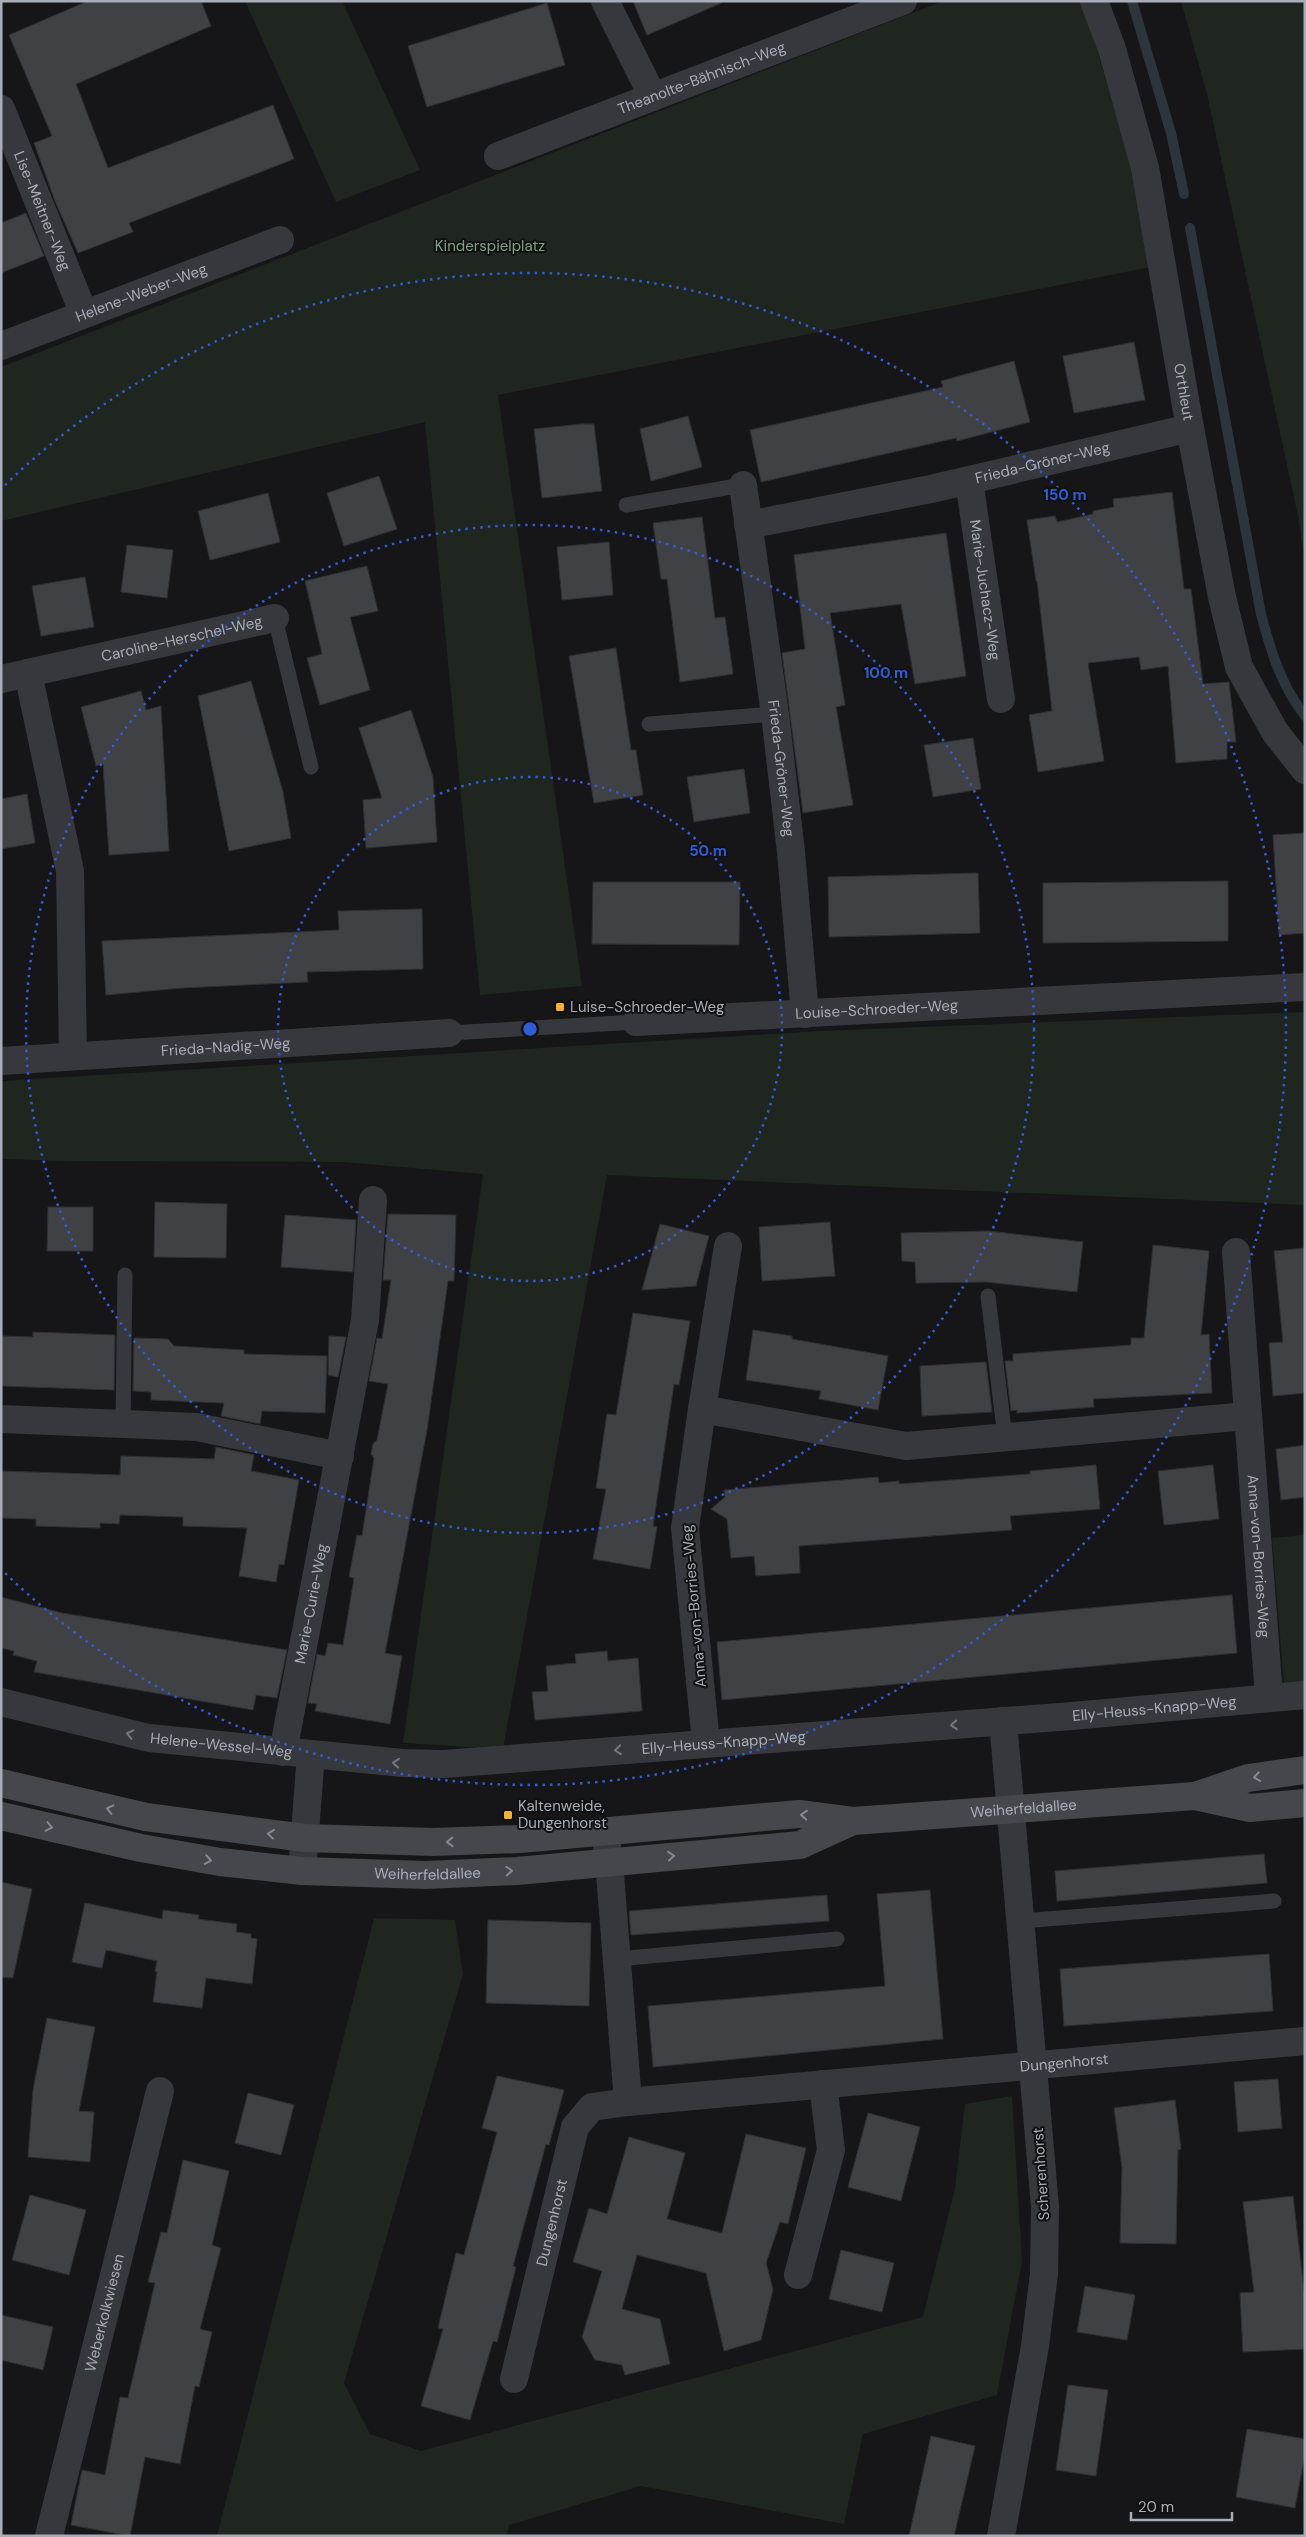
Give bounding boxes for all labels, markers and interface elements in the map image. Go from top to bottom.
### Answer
street label: Theanolte-Bähnisch-Weg [615,37,788,119]
street label: Lise-Meitner-Weg [9,148,75,274]
park label: Kinderspielplatz [435,236,545,256]
street label: Helene-Weber-Weg [73,259,210,327]
street label: Orthleut [1169,362,1199,422]
street label: Frieda-Gröner-Weg [973,437,1112,488]
text: 150 m [1044,485,1087,505]
street label: Marie-Juchacz-Weg [965,518,1005,661]
street label: Caroline-Herschel-Weg [99,611,264,666]
text: 100 m [864,663,908,683]
street label: Frieda-Gröner-Weg [763,699,799,838]
text: 50 m [689,841,727,861]
street label: Louise-Schroeder-Weg [795,995,959,1024]
place label: Luise-Schroeder-Weg [570,997,724,1017]
marker: Luise-Schroeder-Weg [554,1001,566,1013]
centre of rings [521,1020,539,1038]
street label: Frieda-Nadig-Weg [160,1033,291,1061]
street label: Anna-von-Borries-Weg [1243,1474,1275,1638]
street label: Anna-von-Borries-Weg [677,1524,711,1688]
street label: Marie-Curie-Weg [290,1542,332,1665]
street label: Elly-Heuss-Knapp-Weg [1071,1691,1237,1726]
one-way arrow [950,1719,958,1730]
street label: Elly-Heuss-Knapp-Weg [641,1726,807,1759]
street label: Helene-Wessel-Weg [149,1728,293,1762]
one-way arrow [126,1729,134,1739]
one-way arrow [614,1744,622,1755]
one-way arrow [391,1757,399,1768]
one-way arrow [1252,1771,1261,1781]
street label: Weiherfeldallee [970,1795,1077,1822]
place label: Kaltenweide, Dungenhorst [518,1796,607,1833]
one-way arrow [106,1804,115,1814]
marker: Kaltenweide, Dungenhorst [502,1809,514,1821]
one-way arrow [800,1810,808,1821]
one-way arrow [44,1821,53,1832]
one-way arrow [266,1829,274,1840]
one-way arrow [446,1836,454,1847]
one-way arrow [667,1851,675,1862]
one-way arrow [203,1854,212,1864]
street label: Weiherfeldallee [374,1863,481,1885]
one-way arrow [506,1866,514,1876]
street label: Dungenhorst [1019,2049,1110,2077]
street label: Scherenhorst [1028,2127,1054,2221]
street label: Dungenhorst [532,2177,572,2268]
street label: Weberkolkwiesen [80,2252,129,2374]
scale bar [1131,2490,1232,2522]
text: 20 m [1138,2497,1174,2517]

